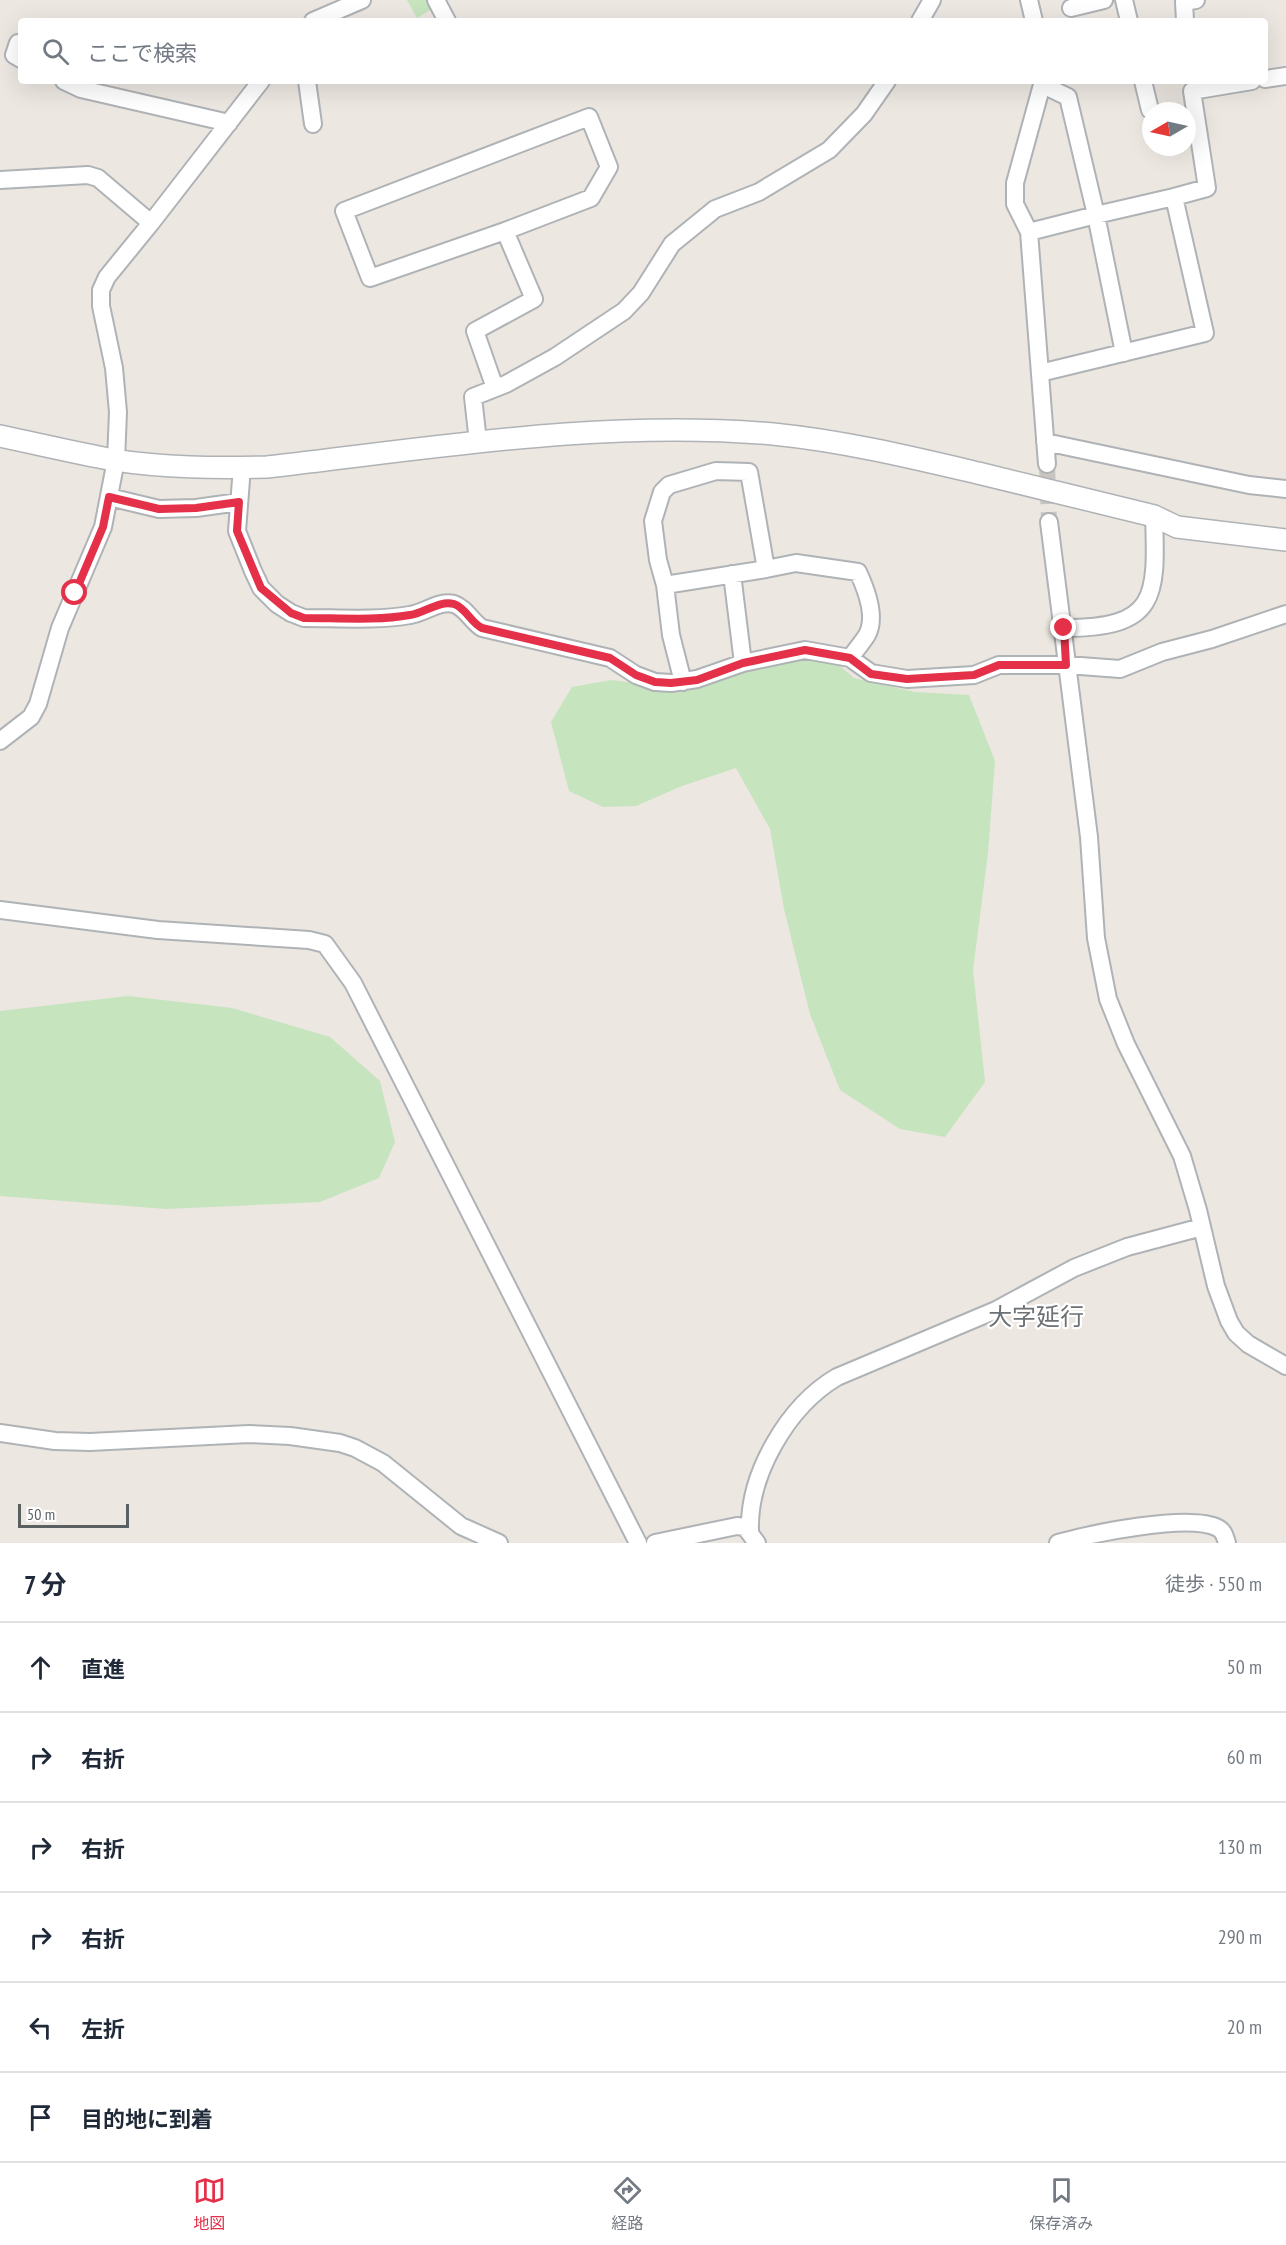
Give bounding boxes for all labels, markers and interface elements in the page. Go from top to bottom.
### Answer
search box [18,18,1268,84]
icon: search [39,35,72,68]
text: ここで検索 [87,39,197,67]
north arrow [1142,102,1196,156]
route start [61,579,87,605]
route end [1050,614,1076,640]
district label: 大字延行 [988,1301,1084,1332]
scale bar [18,1501,129,1528]
text: 50 m [27,1504,55,1524]
text: 7 分 [24,1568,67,1601]
text: 徒歩 · 550 m [1165,1571,1262,1597]
icon: ahead [24,1651,57,1684]
text: 50 m [1227,1654,1262,1680]
text: 直進 [81,1655,125,1683]
icon: right [24,1741,57,1774]
text: 60 m [1227,1744,1262,1770]
text: 右折 [81,1745,125,1773]
icon: right [24,1831,57,1864]
text: 130 m [1218,1834,1262,1860]
text: 右折 [81,1835,125,1863]
icon: right [24,1921,57,1954]
text: 290 m [1218,1924,1262,1950]
text: 右折 [81,1925,125,1953]
icon: left [24,2011,57,2044]
text: 20 m [1227,2014,1262,2040]
text: 左折 [81,2015,125,2043]
icon: arrive [24,2101,57,2134]
text: 目的地に到着 [81,2105,213,2133]
tab: 地図 [193,2174,226,2234]
tab: 経路 [611,2174,644,2234]
tab: 保存済み [1029,2174,1093,2234]

